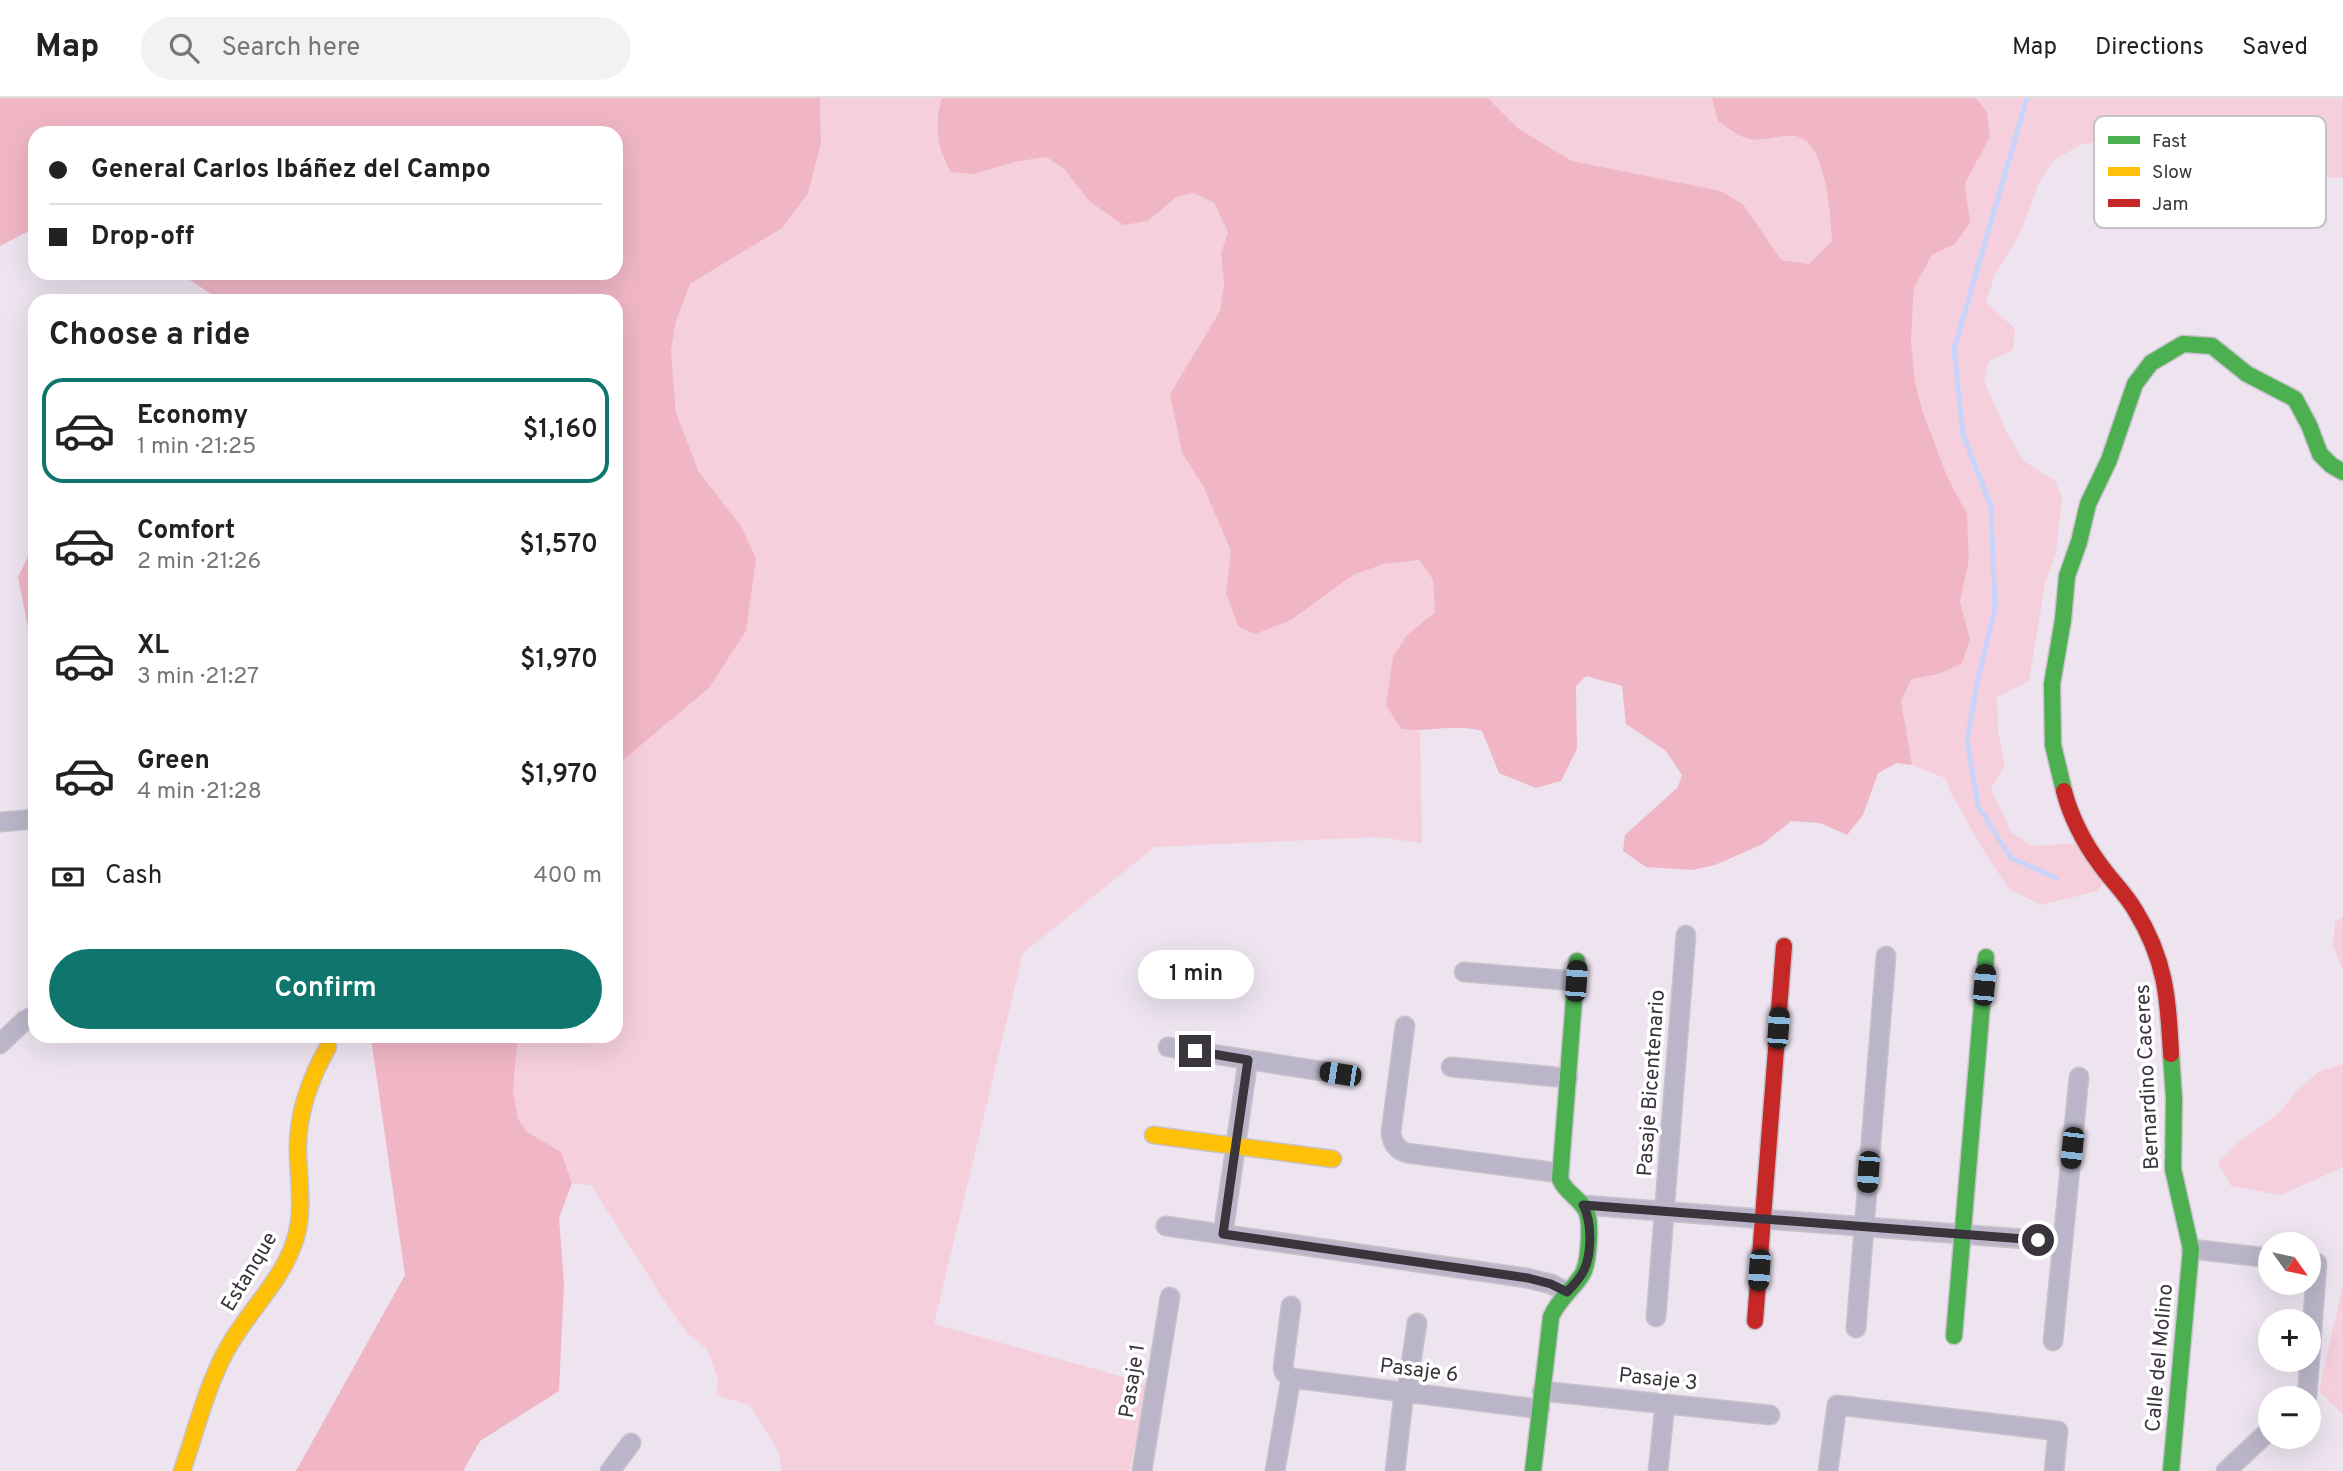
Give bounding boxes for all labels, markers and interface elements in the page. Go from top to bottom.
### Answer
search box [141,17,631,80]
text: Map [35,27,99,69]
icon: search [165,29,203,67]
text: Search here [221,32,360,65]
text: Map [2012,33,2057,63]
text: Directions [2095,33,2204,63]
text: Saved [2242,33,2308,63]
legend [2094,116,2326,228]
text: Fast [2152,130,2187,154]
text: General Carlos Ibáñez del Campo [91,154,491,187]
text: Slow [2152,161,2192,185]
text: Jam [2152,193,2189,217]
text: Drop-off [91,221,194,254]
text: Choose a ride [49,316,250,356]
icon: car [53,399,116,462]
text: Economy [137,400,248,433]
text: $1,160 [523,414,598,447]
text: 1 min · 21:25 [137,433,256,462]
icon: car [53,514,116,577]
text: Comfort [137,515,235,548]
text: $1,570 [519,529,598,562]
text: 2 min · 21:26 [137,548,261,577]
icon: car [53,629,116,692]
text: XL [137,630,169,663]
text: $1,970 [520,644,598,677]
text: 3 min · 21:27 [137,663,259,692]
icon: car [53,744,116,807]
text: Green [137,745,210,778]
text: $1,970 [520,759,598,792]
text: 4 min · 21:28 [137,778,262,807]
icon: cash [49,858,87,896]
text: Cash [105,860,162,893]
text: 400 m [533,862,602,891]
button: Confirm [49,949,602,1029]
callout: 1 min [1137,950,1253,998]
car [1565,959,1588,1003]
text: 1 min [1169,960,1223,989]
car [1972,963,1997,1007]
street label: Bernardino Caceres [2130,983,2166,1171]
street label: Pasaje Bicentenario [1632,989,1672,1177]
car [1767,1006,1790,1050]
route end [1179,1035,1211,1067]
car [1318,1060,1363,1088]
car [2060,1126,2085,1170]
car [1857,1150,1880,1194]
route start [2022,1224,2054,1256]
street label: Estanque [216,1227,284,1317]
north arrow [2258,1232,2320,1295]
map controls [2258,1232,2321,1449]
car [1748,1248,1771,1292]
street label: Calle del Molino [2140,1283,2180,1433]
button: + [2258,1309,2321,1372]
street label: Pasaje 1 [1114,1342,1152,1420]
street label: Pasaje 6 [1378,1353,1460,1389]
street label: Pasaje 3 [1617,1362,1699,1398]
button: − [2258,1386,2321,1449]

